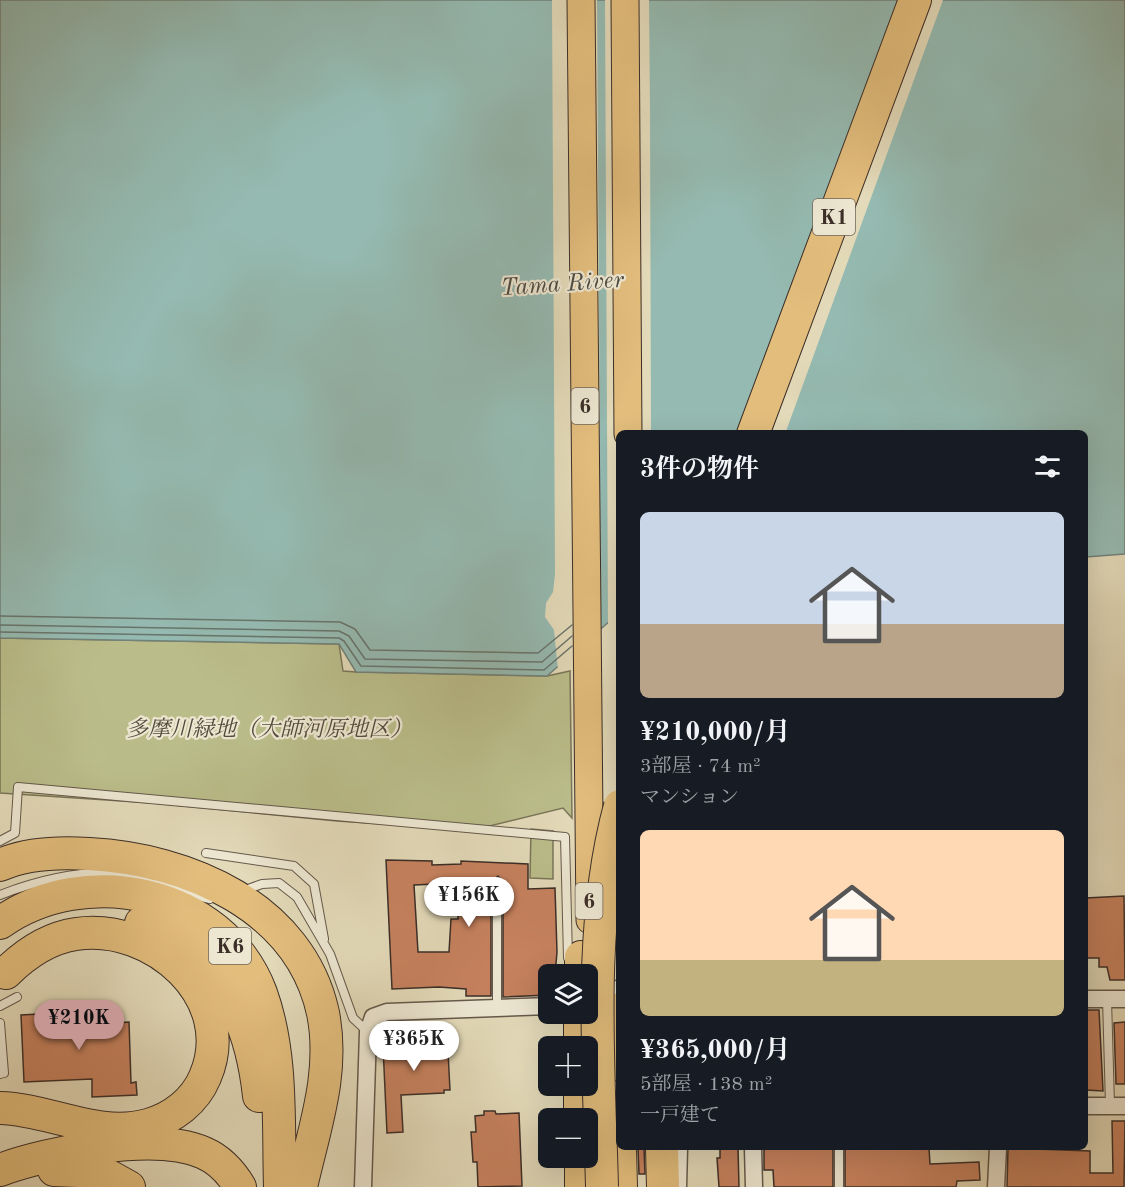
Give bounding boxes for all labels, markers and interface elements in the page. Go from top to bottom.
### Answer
road number: K1 [813,199,855,235]
water label: Tama River [500,269,625,301]
road number: 6 [572,388,598,424]
icon: filters [1031,450,1064,483]
text: 3件の物件 [640,457,759,483]
icon: home [798,551,906,659]
park label: 多摩川緑地（大師河原地区） [126,717,412,741]
text: ¥210,000/月 [640,720,791,746]
text: 3部屋 · 74 m² [640,757,761,777]
text: マンション [640,788,739,808]
icon: home [798,869,906,977]
pin: ¥156K [427,877,511,928]
road number: 6 [576,883,602,919]
text: ¥156K [438,886,500,906]
road number: K6 [209,928,251,964]
map controls [538,964,598,1168]
button: layers [538,964,598,1024]
pin: ¥210K [37,1000,121,1051]
text: ¥210K [48,1009,110,1029]
pin: ¥365K [372,1021,456,1072]
text: ¥365K [383,1030,445,1050]
button: + [538,1036,598,1096]
text: ¥365,000/月 [640,1038,791,1064]
text: 5部屋 · 138 m² [640,1075,772,1095]
text: 一戸建て [640,1106,720,1126]
button: − [538,1108,598,1168]

